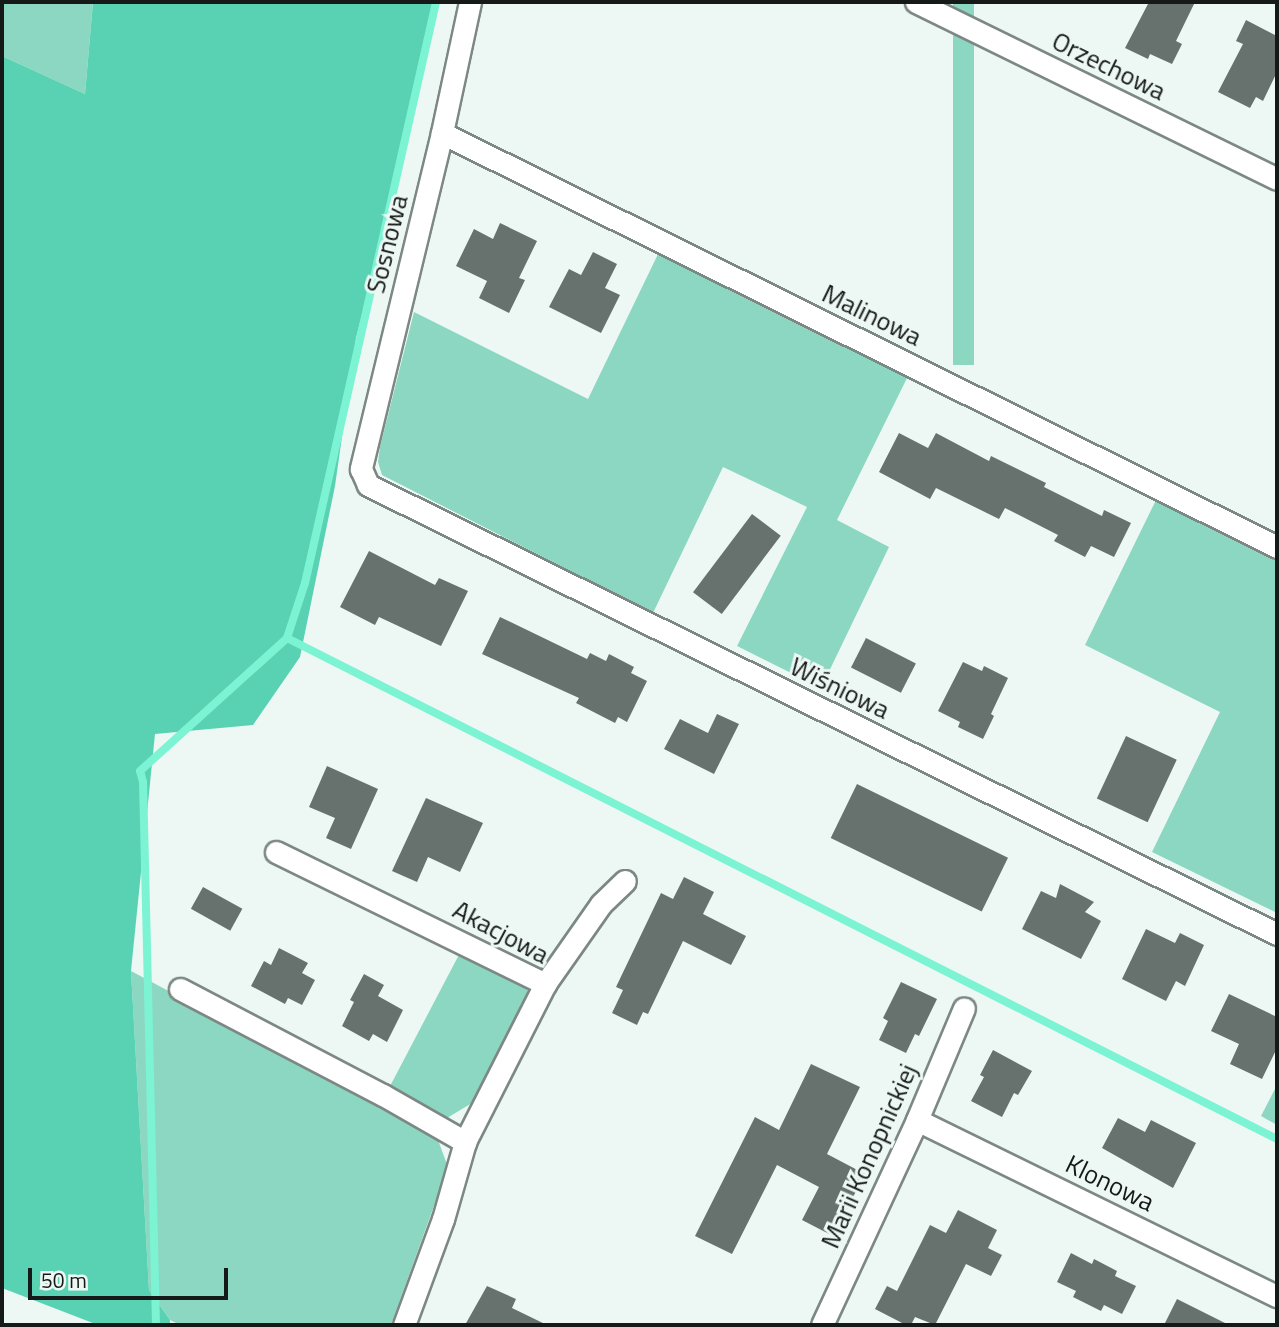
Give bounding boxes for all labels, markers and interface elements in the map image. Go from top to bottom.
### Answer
street label: Orzechowa [1047,25,1171,107]
street label: Sosnowa [360,192,414,296]
street label: Malinowa [817,278,927,352]
street label: Wiśniowa [785,651,895,725]
street label: Akacjowa [448,894,554,970]
street label: Marii Konopnickiej [814,1059,924,1253]
street label: Klonowa [1061,1148,1159,1218]
scale bar [32,1254,231,1298]
text: 50 m [41,1264,87,1296]

